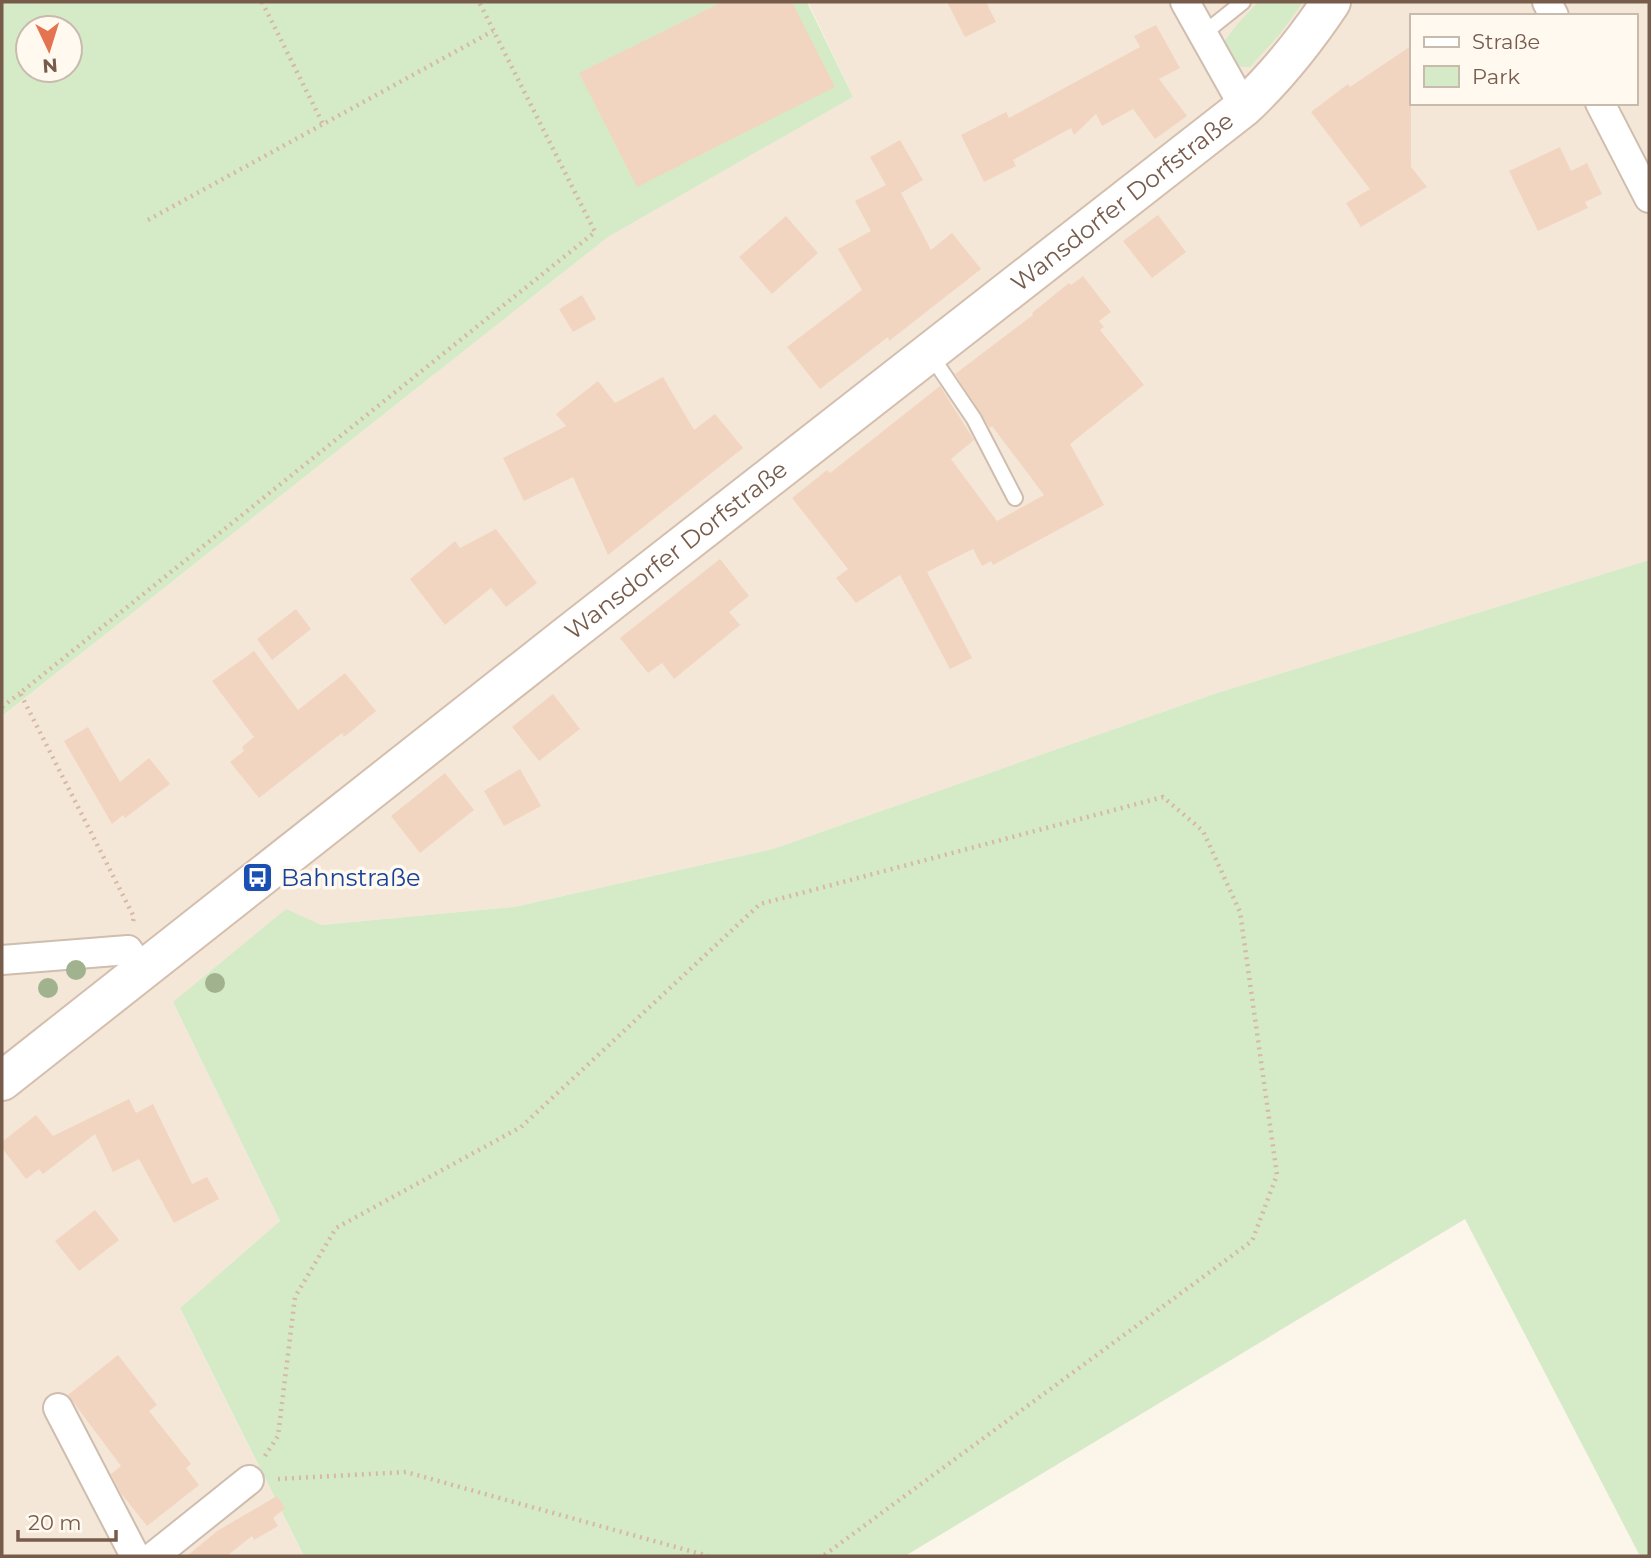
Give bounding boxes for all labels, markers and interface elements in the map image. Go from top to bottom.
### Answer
north arrow [14,14,84,84]
legend [1410,14,1637,105]
text: Straße [1472,29,1540,54]
text: N [42,53,59,77]
text: Park [1472,64,1520,89]
street label: Wansdorfer Dorfstraße [1005,106,1239,297]
street label: Wansdorfer Dorfstraße [559,454,793,646]
bus stop icon: Bahnstraße [241,861,275,895]
place label: Bahnstraße [281,863,421,892]
scale bar [18,1498,116,1542]
text: 20 m [28,1510,82,1535]

